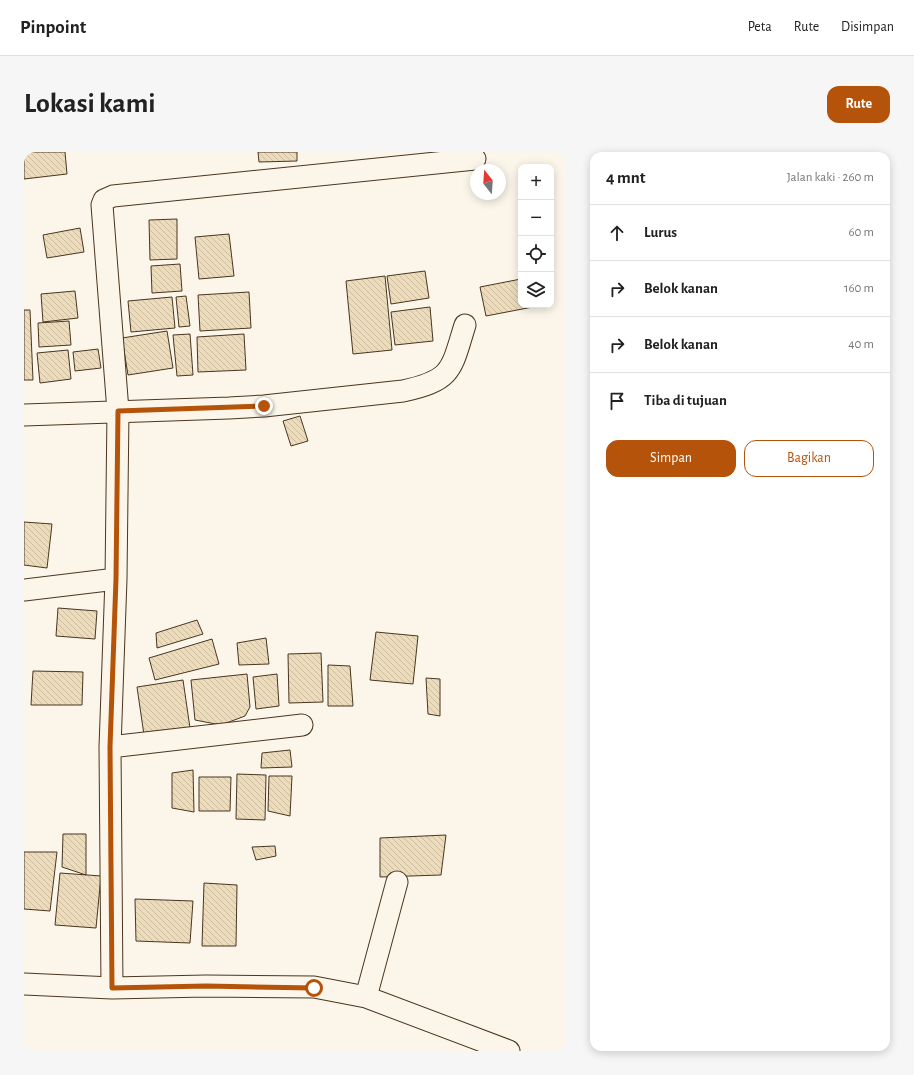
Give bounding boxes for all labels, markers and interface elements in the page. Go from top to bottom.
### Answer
text: Pinpoint [20,18,86,37]
text: Peta [748,20,772,34]
text: Rute [794,20,819,34]
text: Disimpan [841,20,894,34]
button: Rute [827,86,890,123]
text: Lokasi kami [24,90,156,118]
north arrow [470,164,506,200]
map controls [518,164,554,308]
button: + [518,164,554,200]
text: 4 mnt [606,169,645,186]
text: Jalan kaki · 260 m [787,171,874,184]
button: − [518,200,554,236]
icon: ahead [606,222,628,244]
text: Lurus [644,225,677,240]
text: 60 m [848,226,874,239]
button: locate [518,236,554,272]
button: layers [518,272,554,308]
icon: right [606,278,628,300]
text: Belok kanan [644,281,718,296]
text: 160 m [844,282,874,295]
icon: right [606,334,628,356]
text: Belok kanan [644,337,718,352]
text: 40 m [848,338,874,351]
icon: arrive [606,390,628,412]
text: Tiba di tujuan [644,393,727,408]
route end [255,397,273,415]
button: Simpan [606,440,736,477]
button: Bagikan [744,440,874,477]
route start [305,979,323,997]

